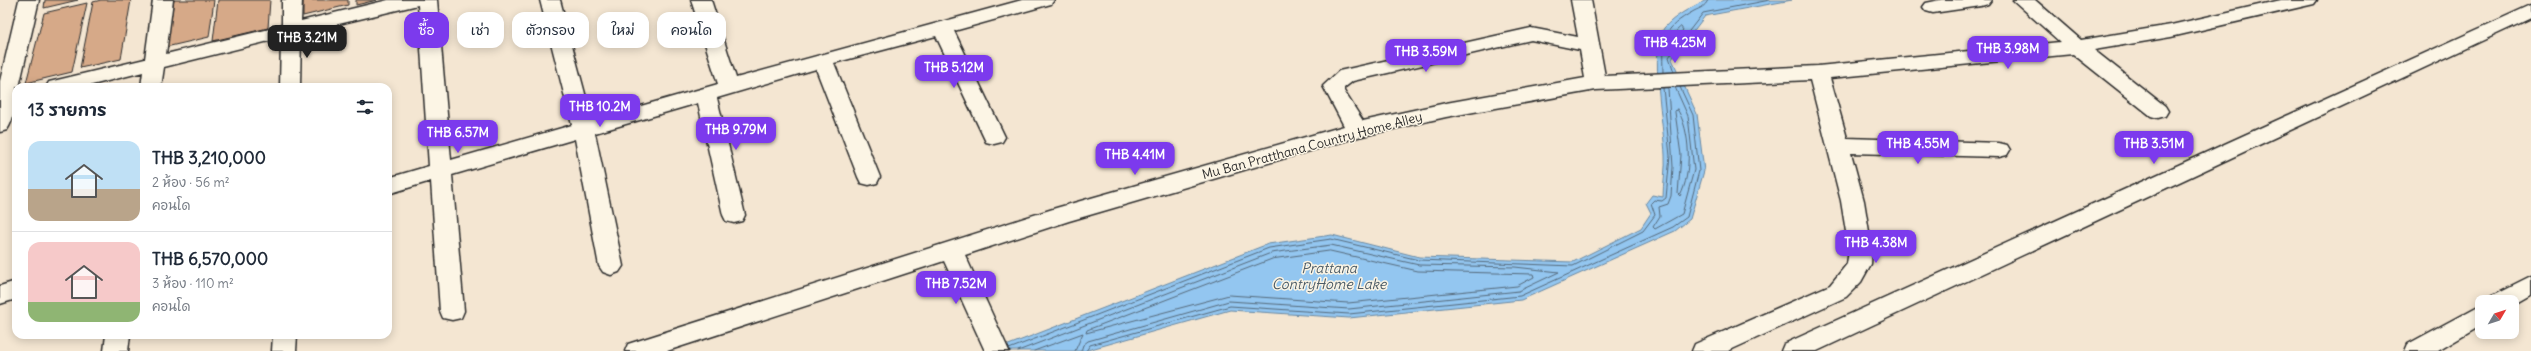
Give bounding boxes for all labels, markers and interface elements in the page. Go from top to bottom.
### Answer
chip: ซื้อ [404,12,449,48]
chip: เช่า [457,12,504,48]
chip: ตัวกรอง [512,12,589,48]
chip: ใหม่ [597,12,649,48]
chip: คอนโด [657,12,726,48]
pin: THB 3.21M [261,25,353,59]
text: THB 3.21M [277,29,337,46]
pin: THB 4.25M [1629,30,1721,64]
text: THB 4.25M [1643,34,1707,51]
pin: THB 3.98M [1962,36,2054,70]
pin: THB 3.59M [1380,39,1472,73]
text: THB 3.98M [1976,40,2040,57]
text: THB 3.59M [1394,43,1458,60]
pin: THB 5.12M [908,55,1000,89]
text: THB 5.12M [924,59,984,76]
pin: THB 10.2M [554,94,646,128]
icon: filters [354,96,376,118]
text: THB 10.2M [569,98,631,115]
text: 13 รายการ [28,99,107,121]
street label: Mu Ban Pratthana Country Home Alley [1200,108,1424,183]
pin: THB 9.79M [690,117,782,151]
pin: THB 6.57M [412,120,504,154]
text: THB 9.79M [705,121,767,138]
text: THB 6.57M [427,124,489,141]
pin: THB 4.55M [1872,131,1964,165]
pin: THB 3.51M [2108,131,2200,165]
text: THB 4.55M [1886,135,1950,152]
text: THB 3.51M [2123,135,2185,152]
pin: THB 4.41M [1089,142,1181,176]
text: THB 4.41M [1105,146,1165,163]
text: THB 3,210,000 [152,147,266,169]
icon: home [60,157,108,205]
text: 2 ห้อง · 56 m² [152,174,230,191]
text: คอนโด [152,197,190,214]
pin: THB 4.38M [1830,230,1922,264]
text: THB 4.38M [1844,234,1908,251]
text: THB 6,570,000 [152,248,268,270]
icon: home [60,258,108,306]
water label: Prattana ContryHome Lake [1272,259,1388,293]
pin: THB 7.52M [910,271,1002,305]
text: 3 ห้อง · 110 m² [152,275,234,292]
text: THB 7.52M [925,275,987,292]
north arrow [2475,295,2519,339]
map controls [2475,295,2519,339]
text: คอนโด [152,298,190,315]

